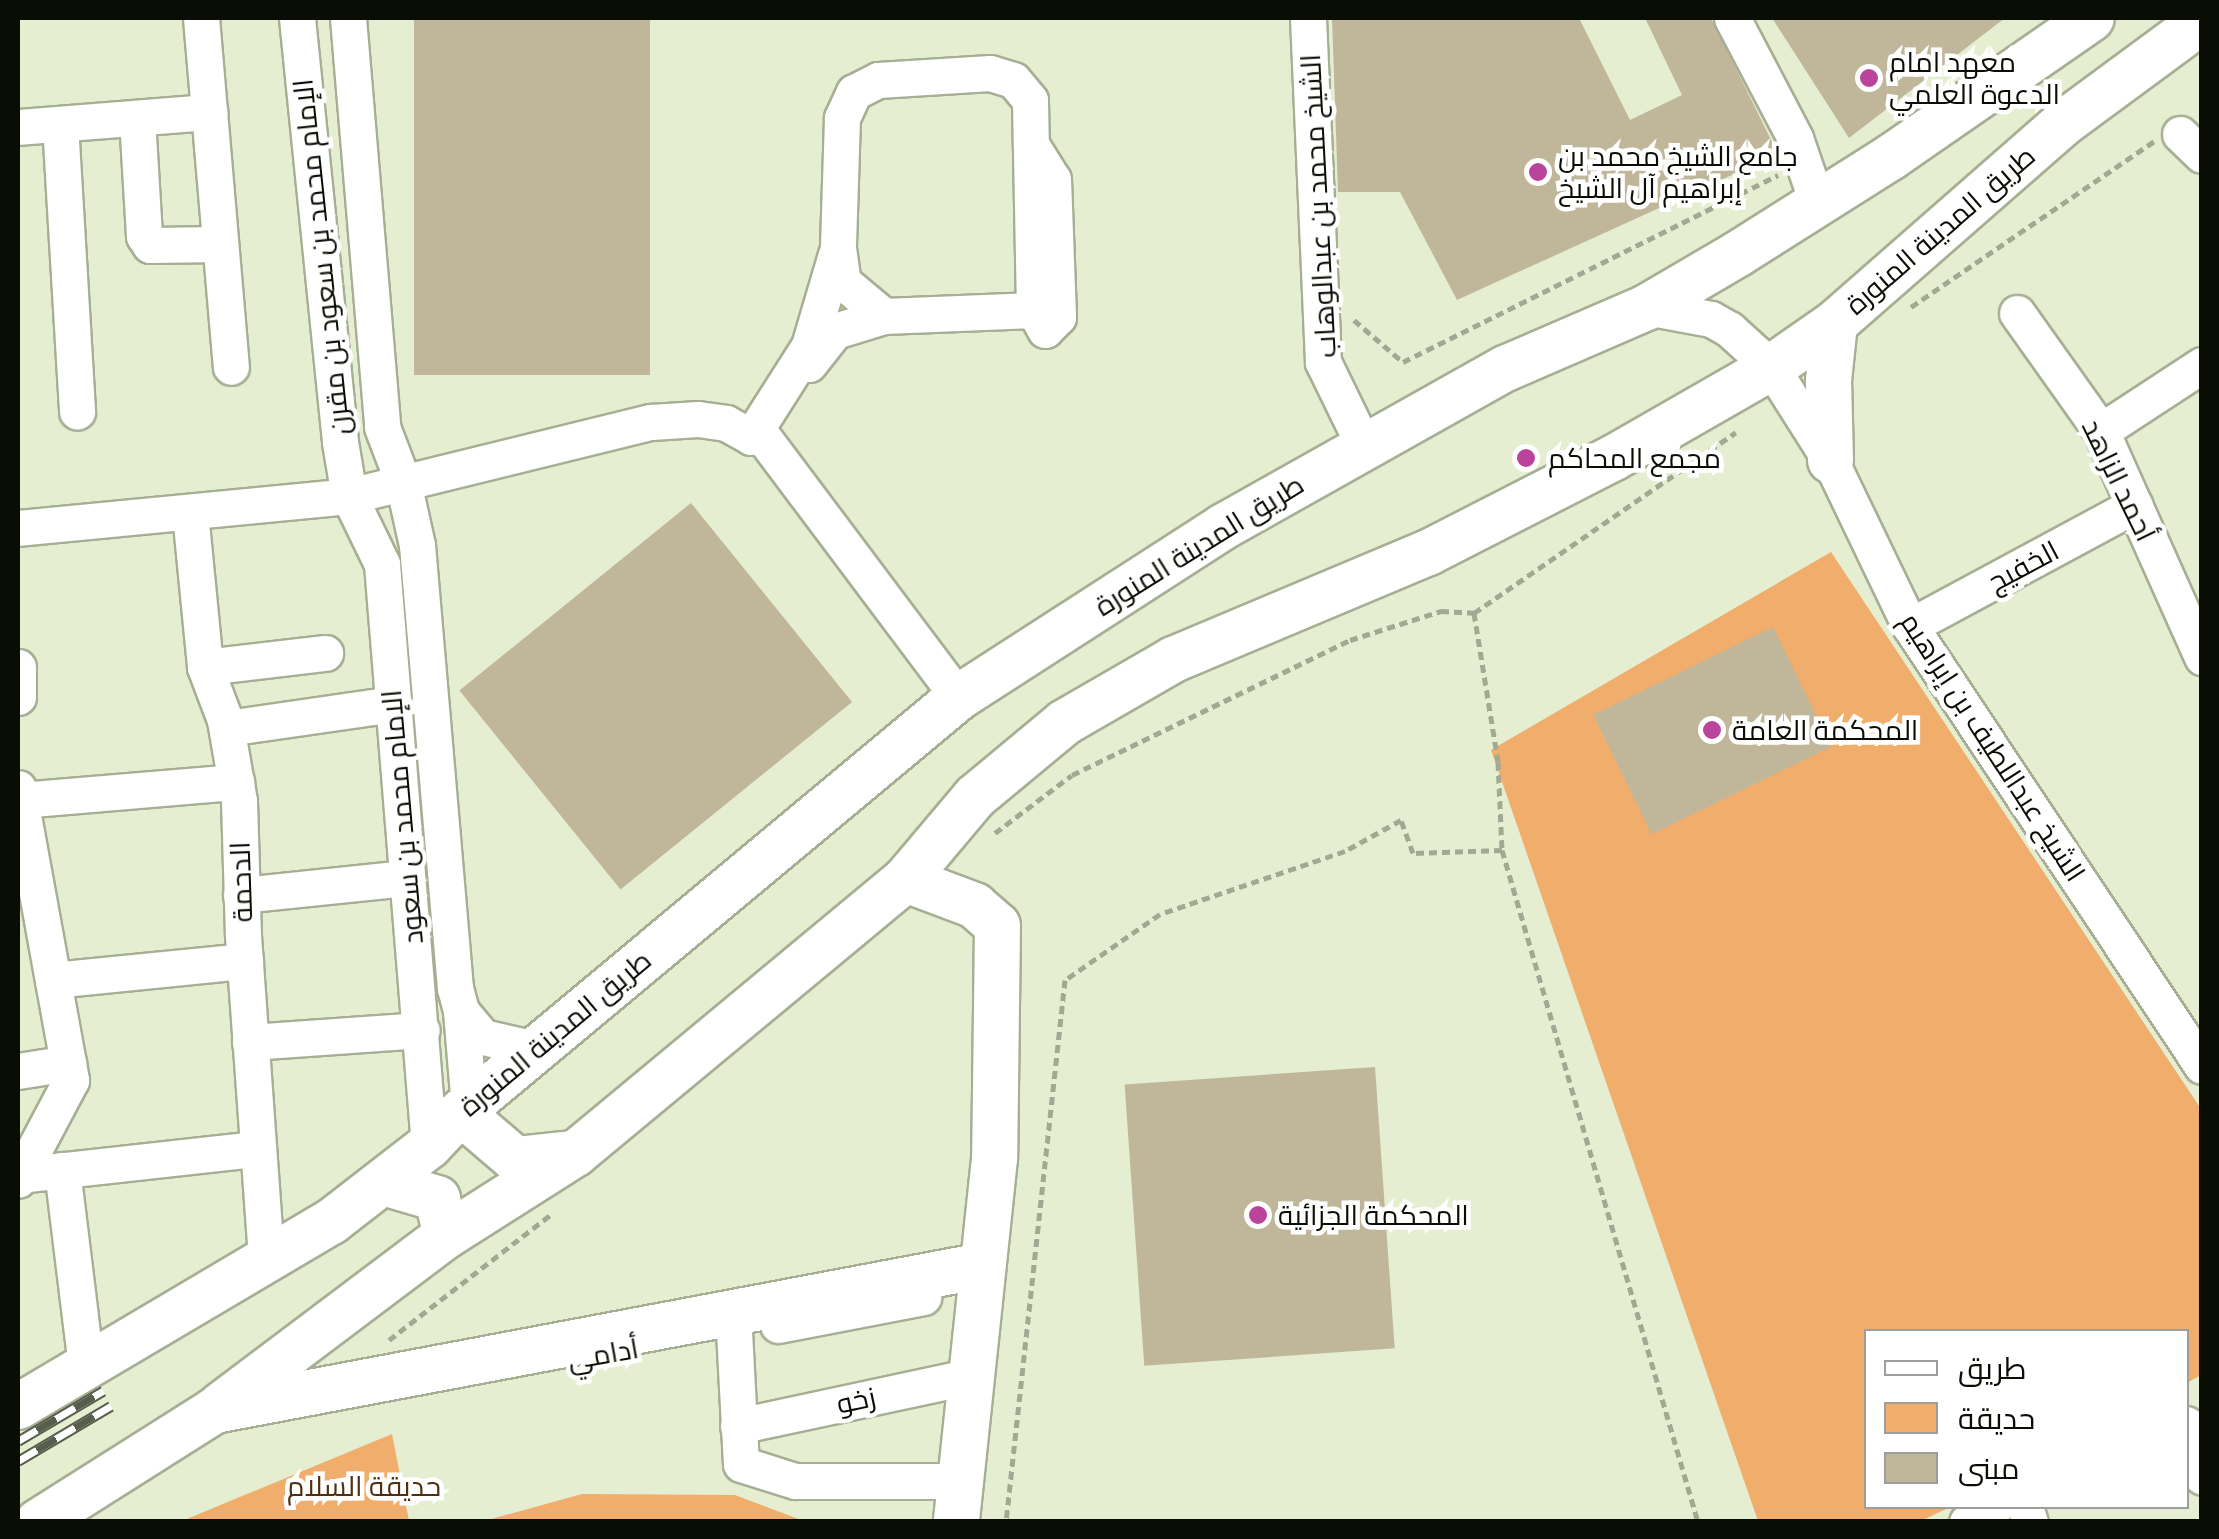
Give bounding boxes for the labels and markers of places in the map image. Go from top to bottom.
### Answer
place label: معهد امام الدعوة العلمي [1889,45,2060,111]
marker: معهد امام الدعوة العلمي [1858,67,1880,89]
place label: جامع الشيخ محمد بن إبراهيم آل الشيخ [1558,139,1798,205]
marker: جامع الشيخ محمد بن إبراهيم آل الشيخ [1527,161,1549,183]
place label: مجمع المحاكم [1548,441,1721,475]
marker: مجمع المحاكم [1513,445,1539,471]
place label: المحكمة العامة [1732,713,1918,747]
marker: المحكمة العامة [1701,719,1723,741]
place label: المحكمة الجزائية [1278,1198,1469,1232]
marker: المحكمة الجزائية [1247,1204,1269,1226]

